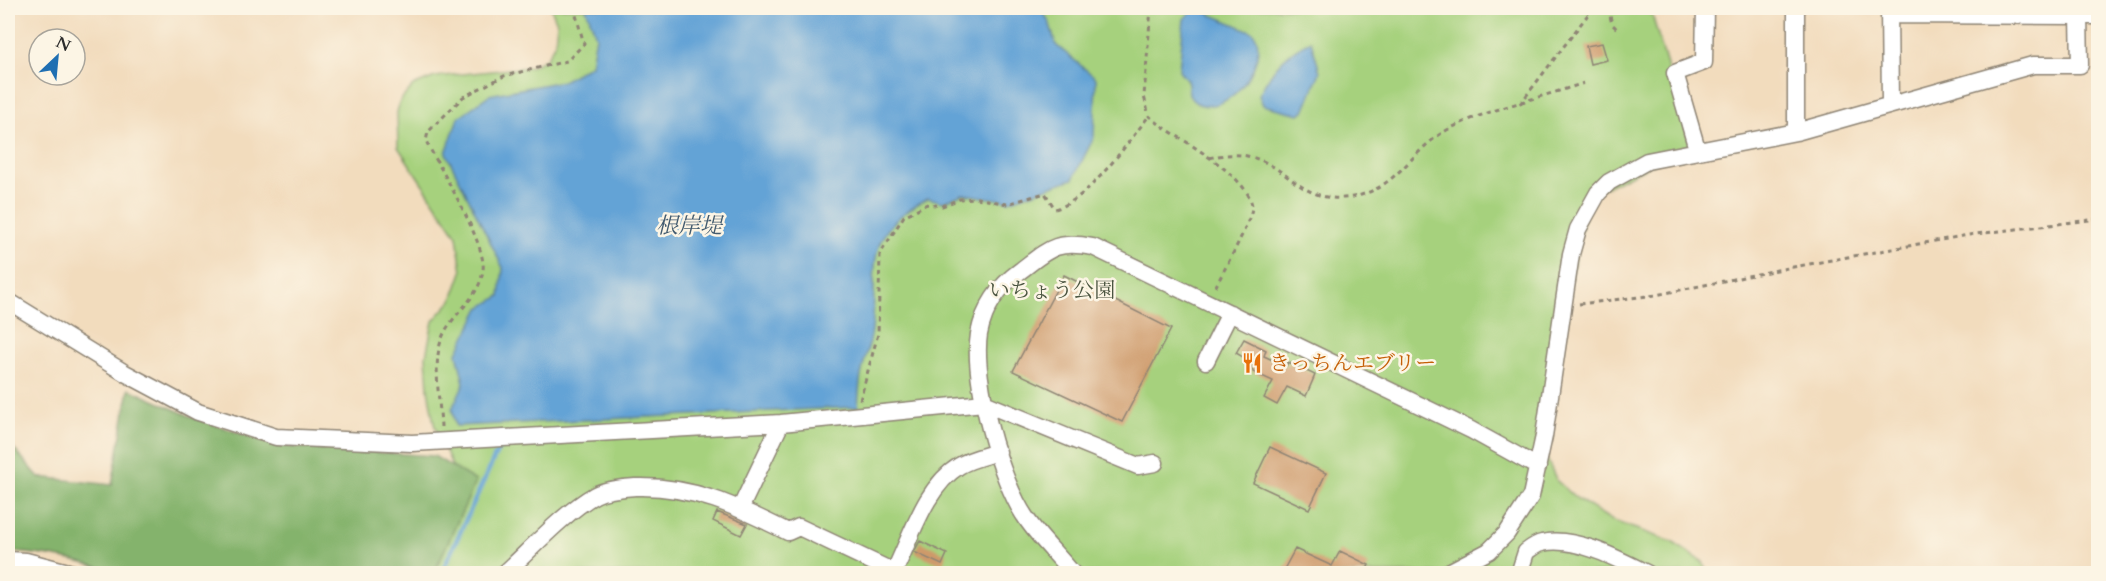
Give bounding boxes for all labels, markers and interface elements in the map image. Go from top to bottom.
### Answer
north arrow [27,27,87,87]
text: N [52,31,74,57]
water label: 根岸堤 [656,211,725,241]
park label: いちょう公園 [989,276,1115,305]
place label: きっちんエブリー [1269,349,1436,378]
restaurant icon: きっちんエブリー [1240,351,1264,375]

